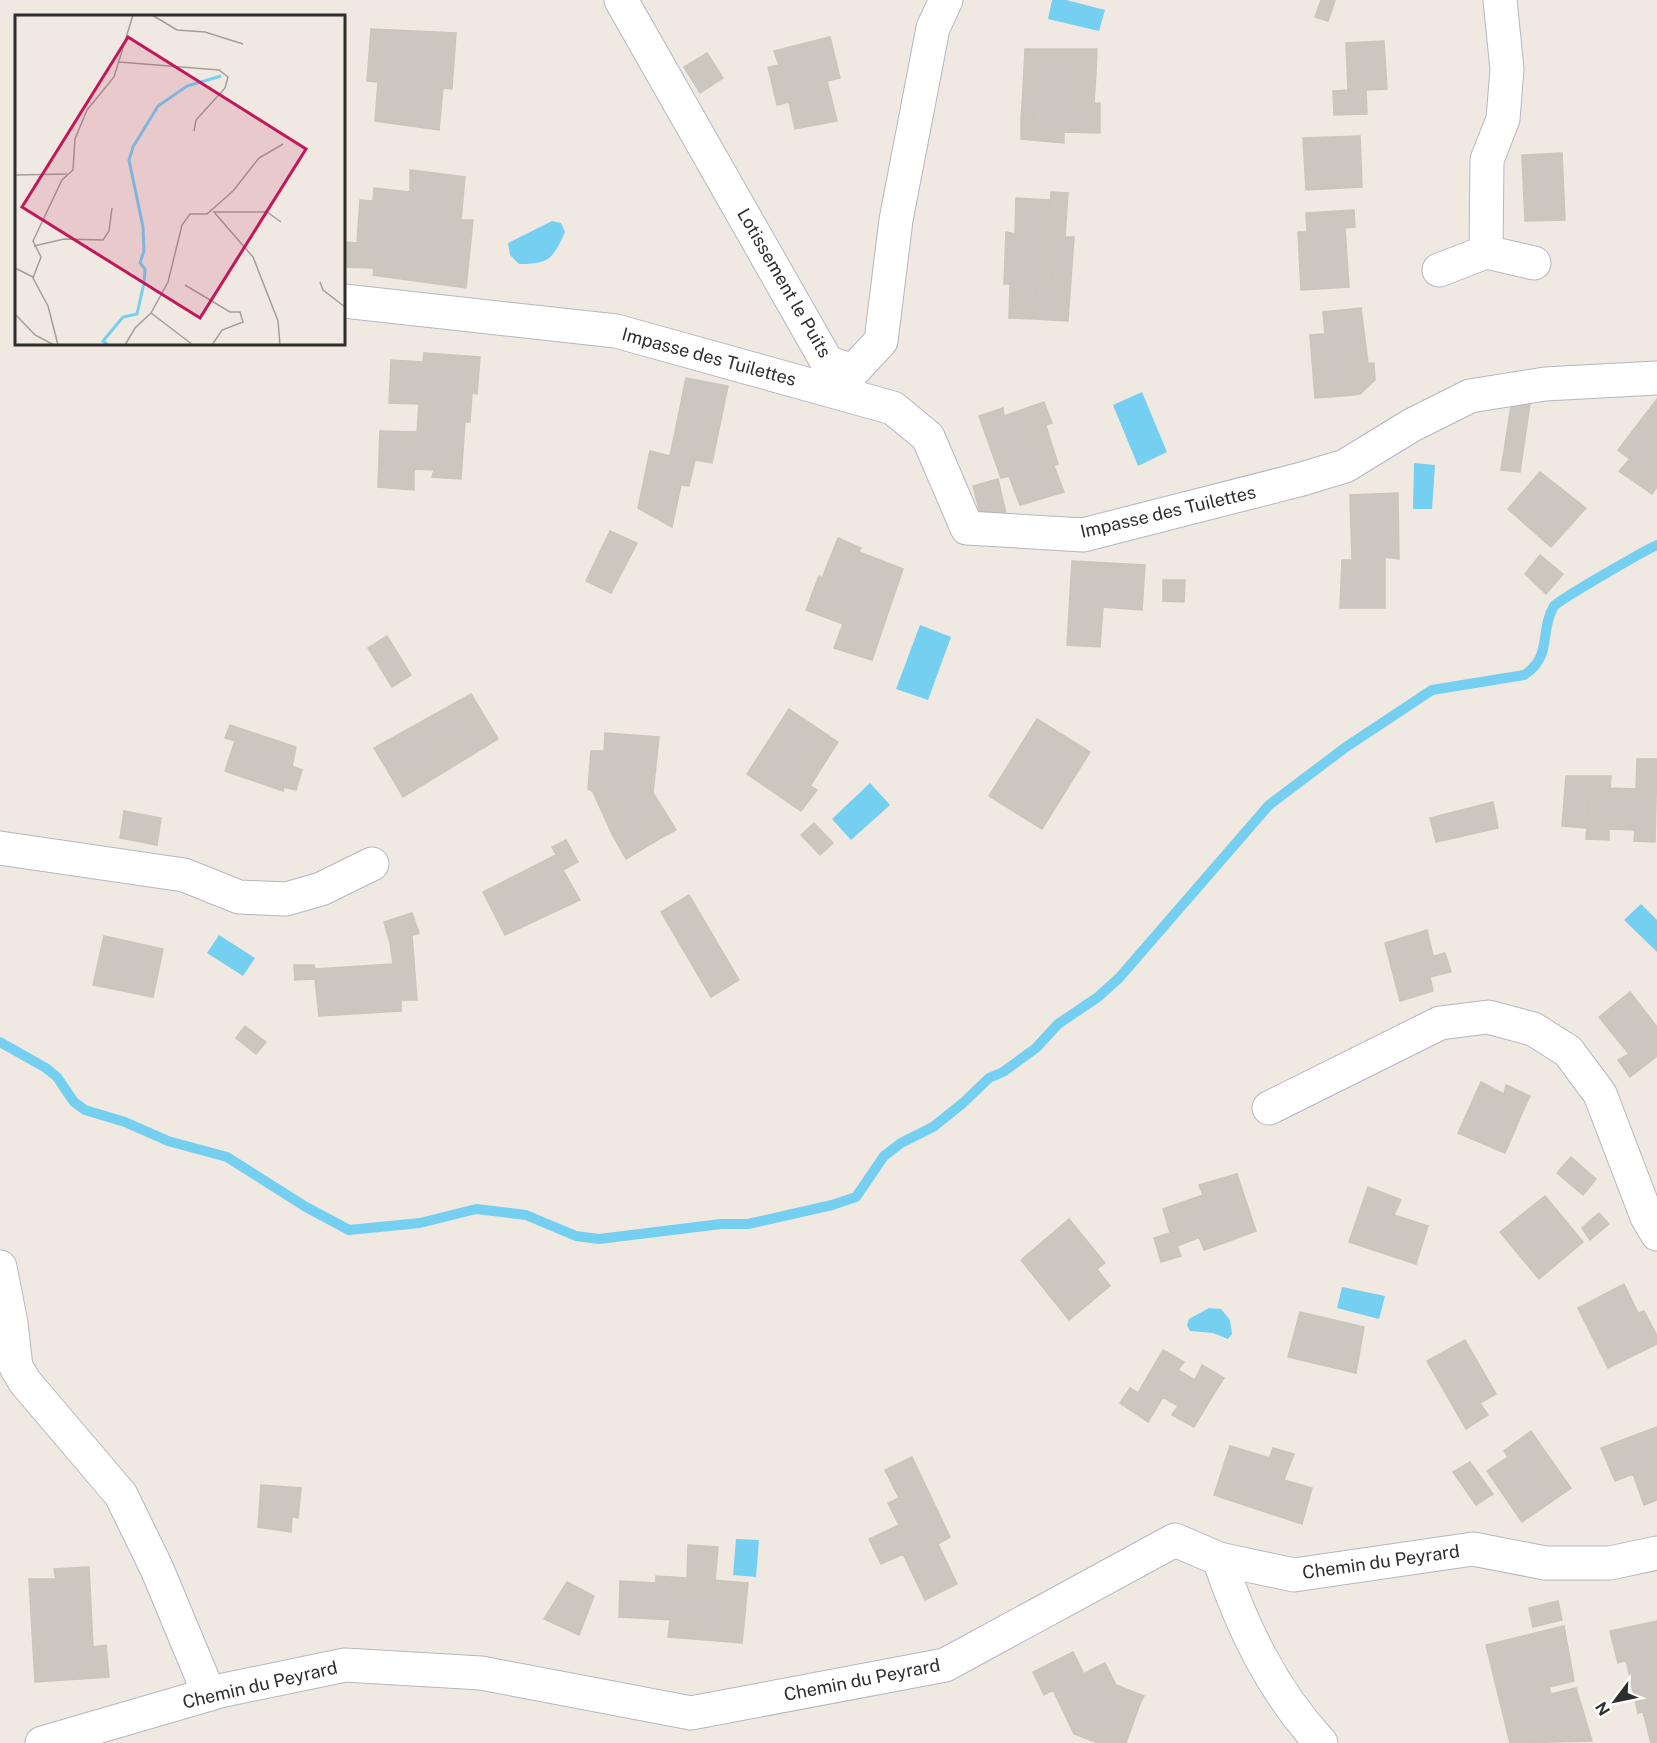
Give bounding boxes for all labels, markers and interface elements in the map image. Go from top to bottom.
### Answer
inset map [15,15,345,345]
street label: Lotissement le Puits [733,204,836,361]
street label: Impasse des Tuilettes [620,323,799,390]
street label: Impasse des Tuilettes [1078,481,1258,542]
street label: Chemin du Peyrard [1301,1540,1461,1583]
street label: Chemin du Peyrard [782,1654,942,1705]
street label: Chemin du Peyrard [180,1656,339,1713]
north arrow [1585,1671,1645,1731]
text: N [1591,1698,1614,1719]

